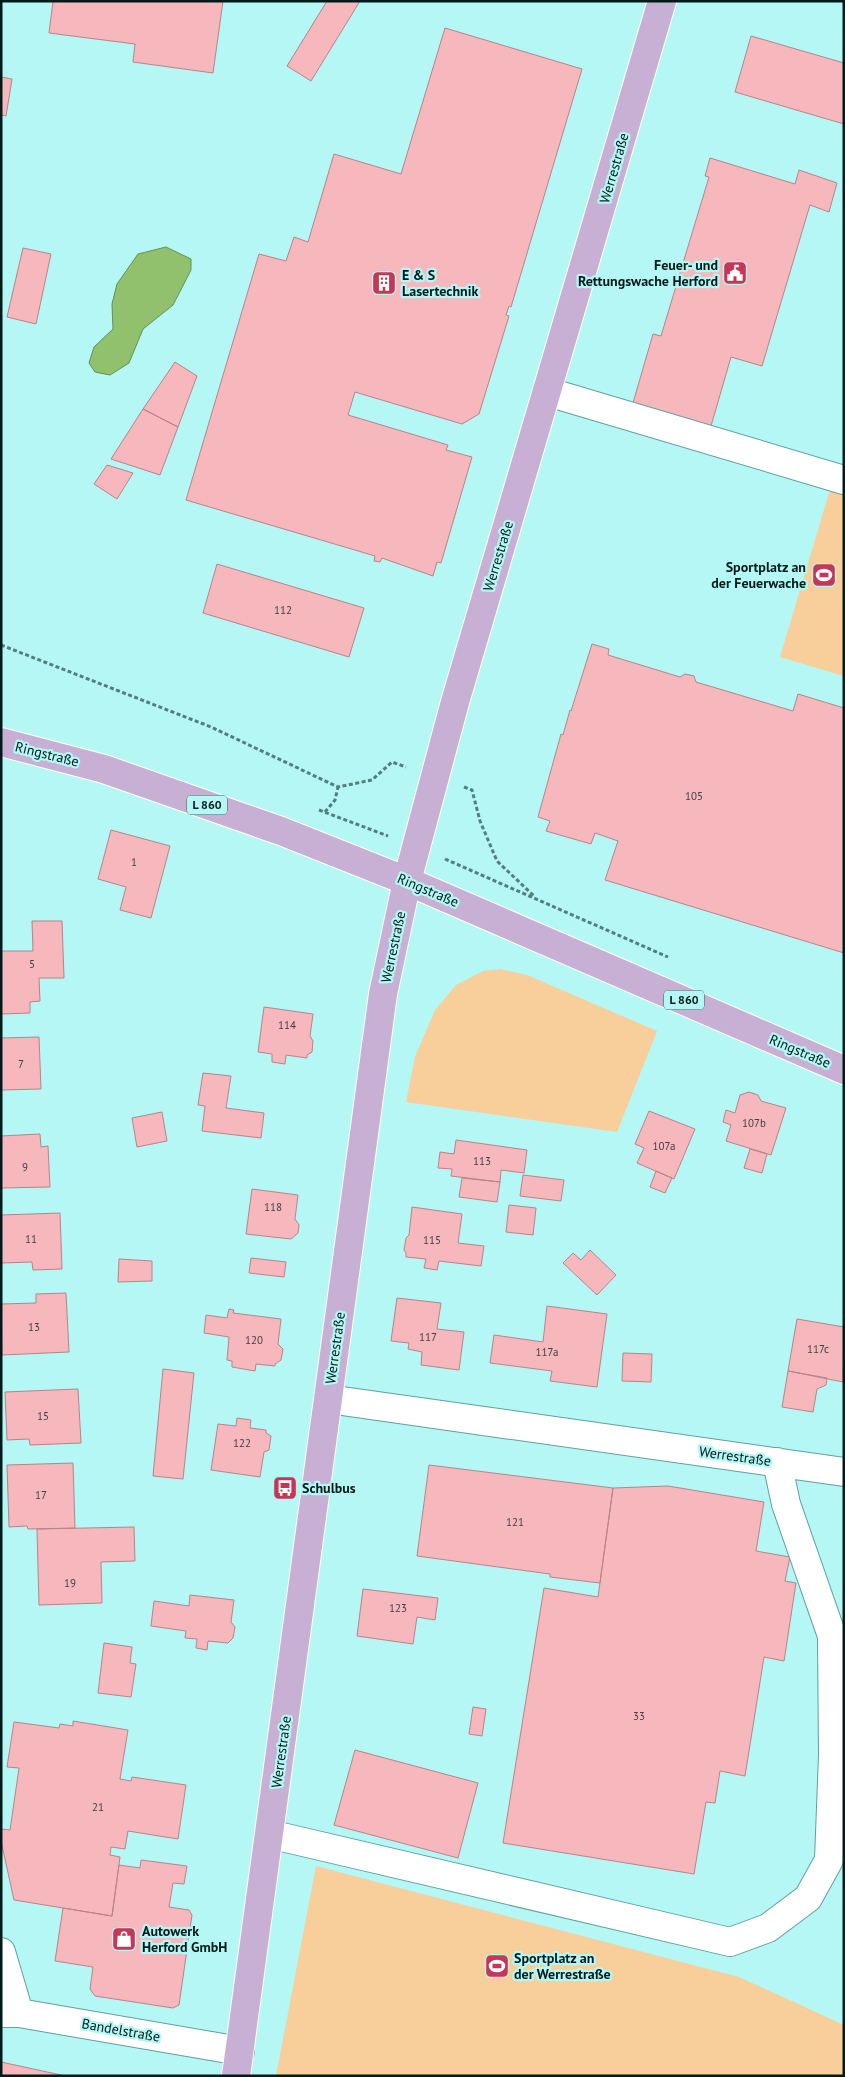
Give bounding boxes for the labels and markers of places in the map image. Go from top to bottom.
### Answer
place label: Feuer- und Rettungswache Herford [578,256,718,290]
public building icon: Feuer- und Rettungswache Herford [722,260,748,286]
place label: E & S Lasertechnik [402,266,478,300]
building icon: E & S Lasertechnik [371,270,397,296]
place label: Sportplatz an der Feuerwache [711,558,806,592]
sports icon: Sportplatz an der Feuerwache [811,562,837,588]
bus stop icon: Schulbus [272,1475,298,1501]
place label: Schulbus [302,1479,356,1497]
place label: Autowerk Herford GmbH [142,1922,227,1956]
shop icon: Autowerk Herford GmbH [111,1926,137,1952]
place label: Sportplatz an der Werrestraße [514,1949,611,1983]
sports icon: Sportplatz an der Werrestraße [484,1953,510,1979]

